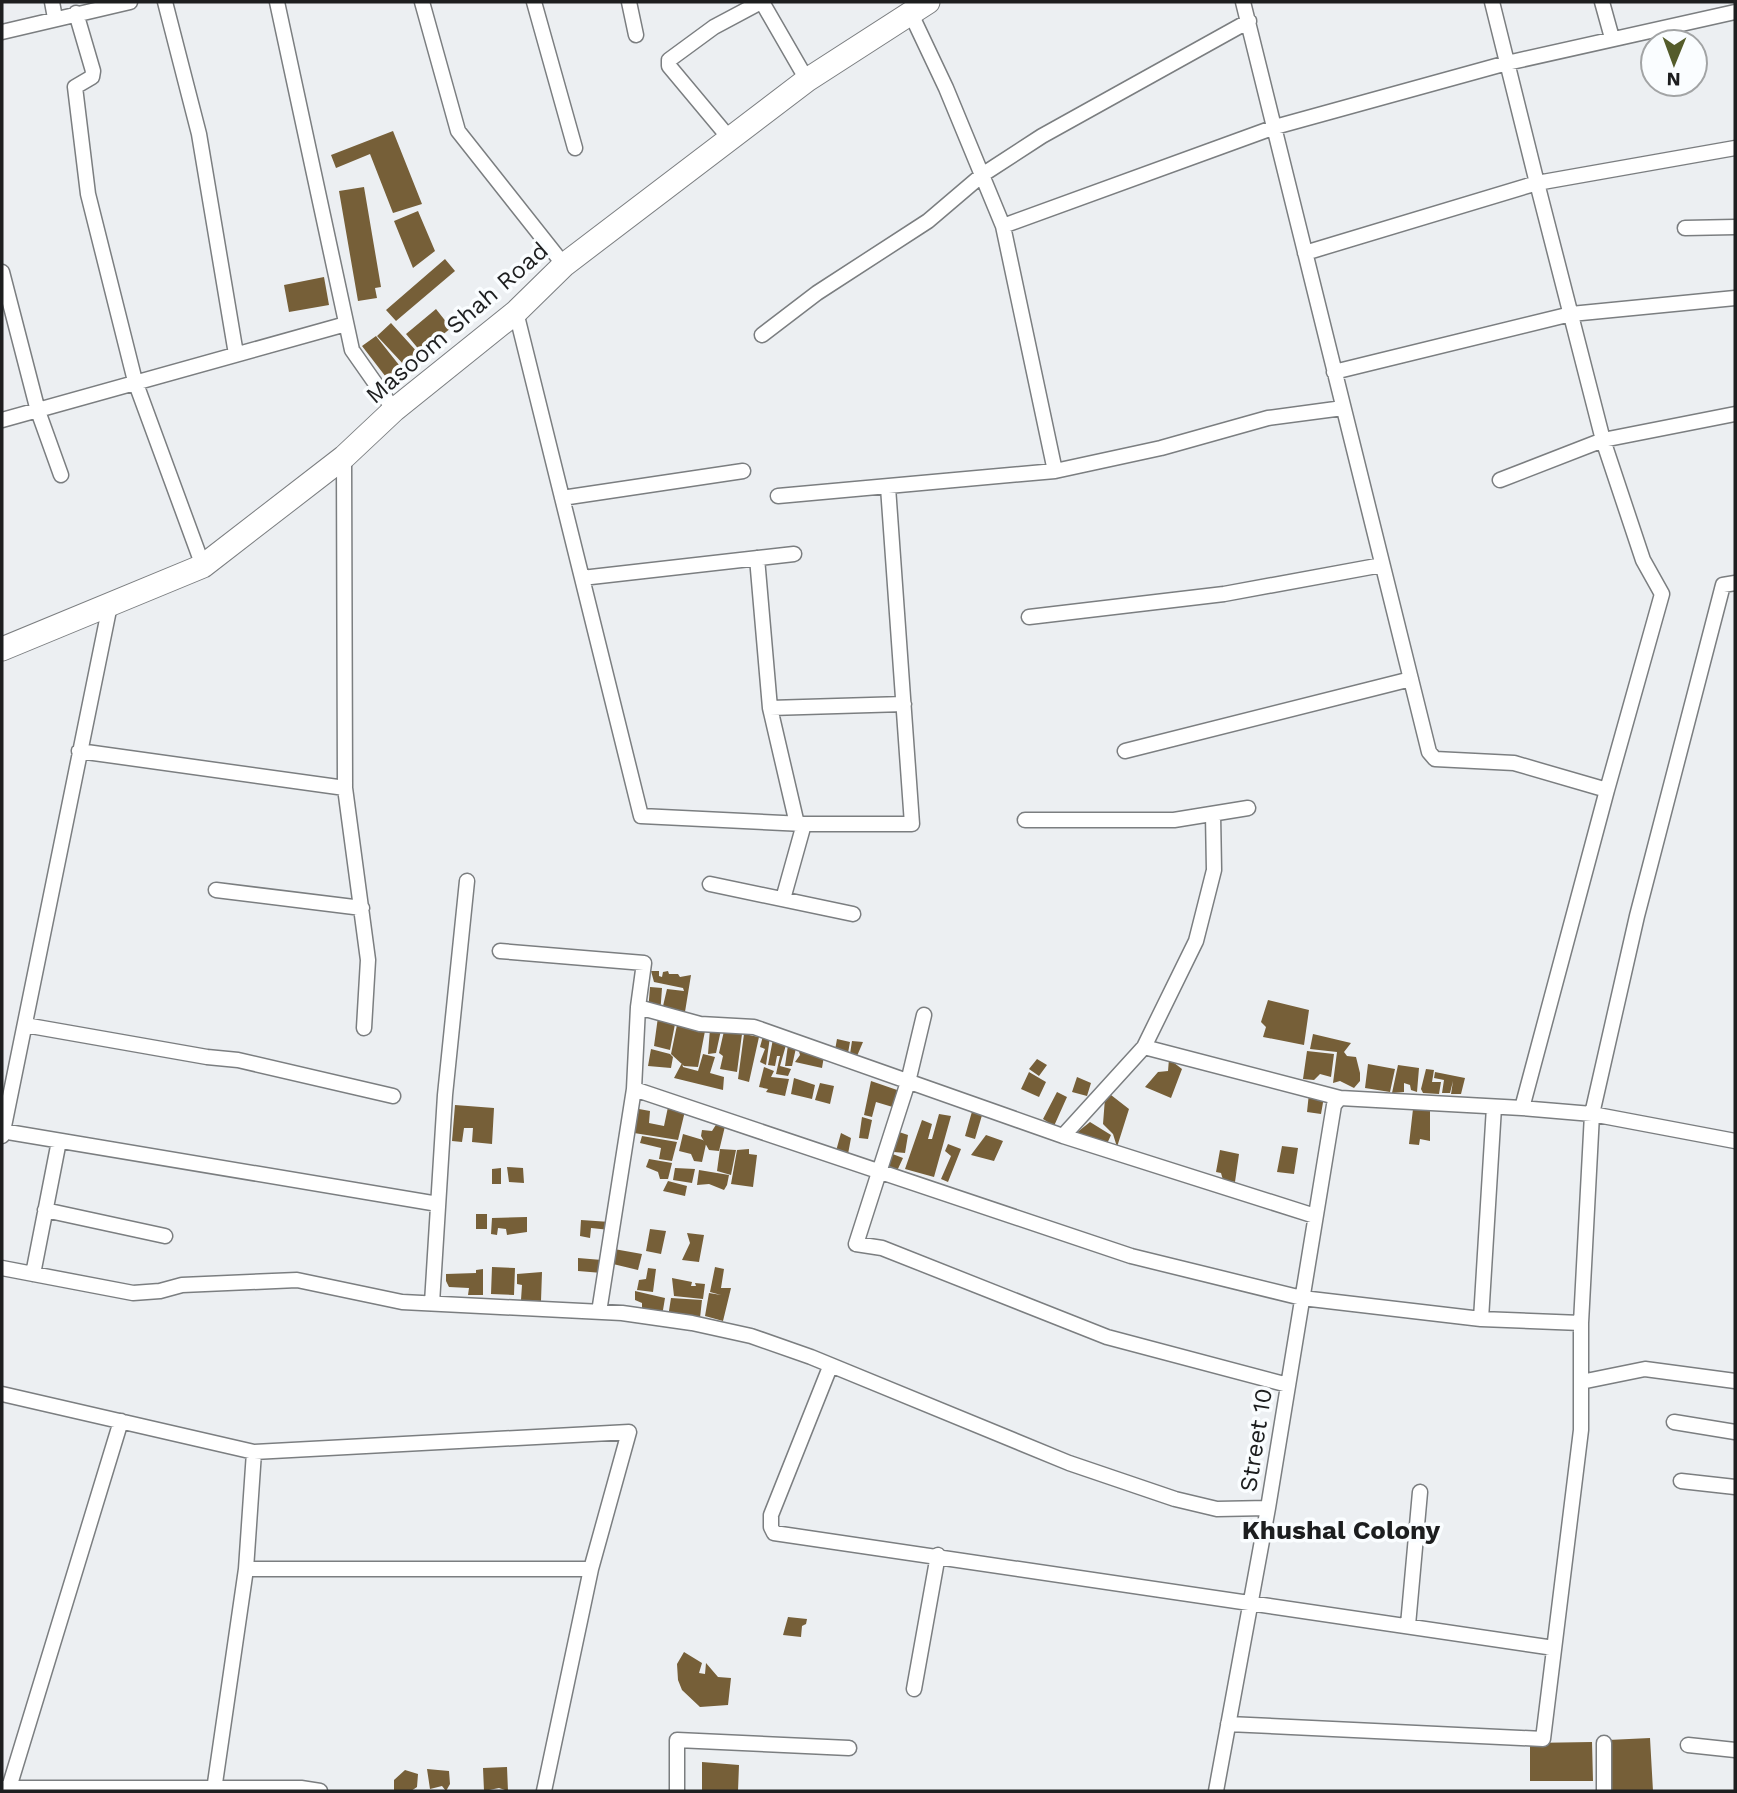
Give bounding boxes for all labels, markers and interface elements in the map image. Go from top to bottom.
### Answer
north arrow [1639,28,1709,98]
text: N [1666,68,1681,91]
street label: Masoom Shah Road [360,236,554,410]
street label: Street 10 [1234,1386,1278,1494]
district label: Khushal Colony [1242,1515,1441,1545]

